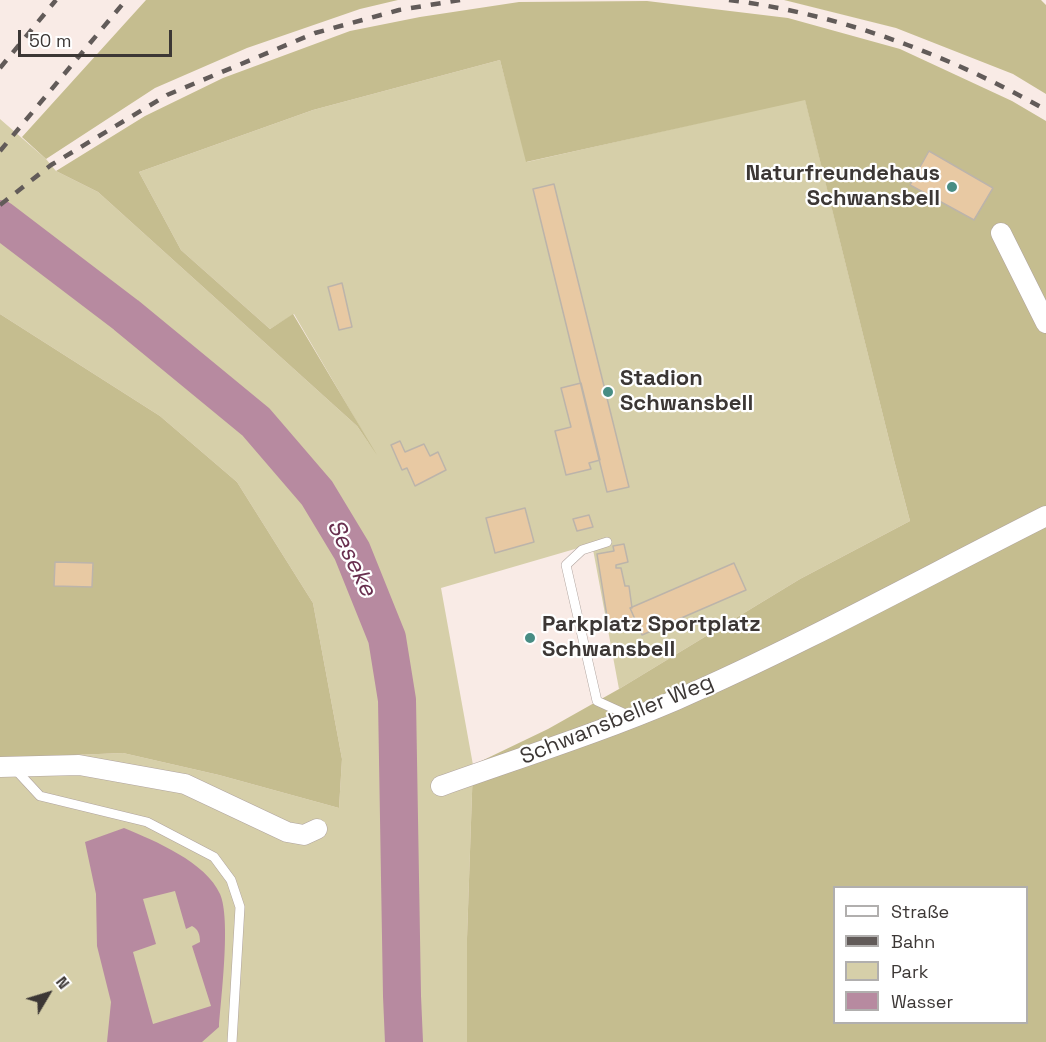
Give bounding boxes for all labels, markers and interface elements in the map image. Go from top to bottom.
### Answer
scale bar [21,18,176,56]
text: 50 m [29,29,71,52]
place label: Naturfreundehaus Schwansbell [746,161,940,212]
marker: Naturfreundehaus Schwansbell [945,180,959,194]
place label: Stadion Schwansbell [620,366,753,418]
marker: Stadion Schwansbell [601,385,615,399]
water label: Seseke [320,515,382,601]
place label: Parkplatz Sportplatz Schwansbell [542,612,761,664]
marker: Parkplatz Sportplatz Schwansbell [523,631,537,645]
street label: Schwansbeller Weg [516,669,718,771]
legend [833,886,1028,1024]
text: Straße [891,900,949,923]
text: Bahn [891,930,935,953]
text: Park [891,960,928,983]
north arrow [18,964,78,1024]
text: N [51,972,74,993]
text: Wasser [891,990,953,1013]

